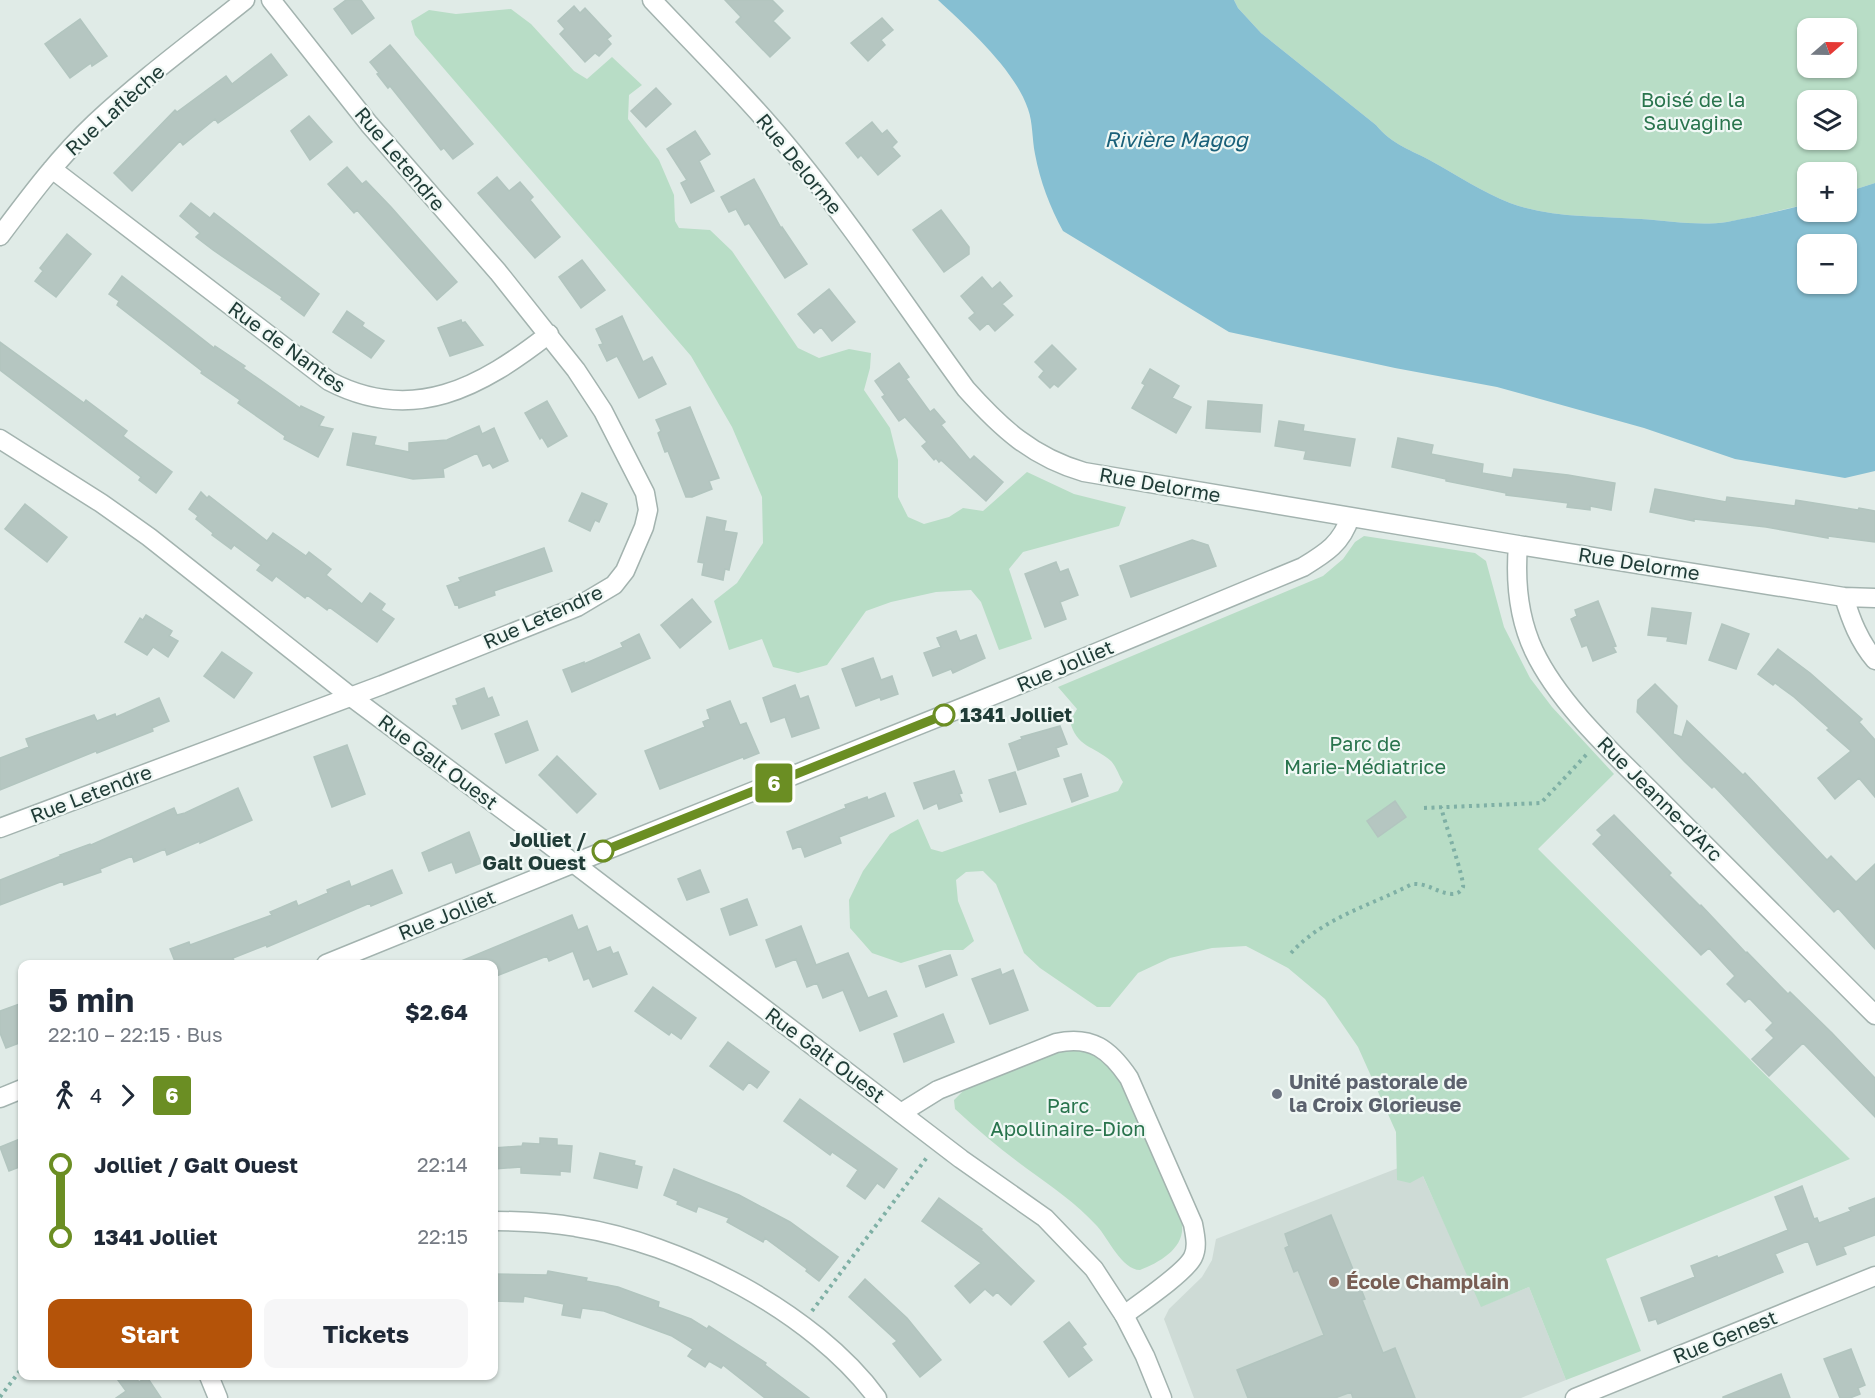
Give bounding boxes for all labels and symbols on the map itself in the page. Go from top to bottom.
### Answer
north arrow [1797,18,1857,78]
street label: Rue Laflèche [60,59,169,160]
park label: Boisé de la Sauvagine [1641,87,1745,134]
street label: Rue Letendre [350,102,451,215]
street label: Rue Delorme [752,108,848,219]
water label: Rivière Magog [1104,126,1250,152]
street label: Rue de Nantes [224,295,351,397]
street label: Rue Delorme [1098,462,1223,506]
street label: Rue Delorme [1577,542,1702,584]
street label: Rue Letendre [479,579,606,653]
street label: Rue Jolliet [1013,634,1117,696]
place label: 1341 Jolliet [960,702,1072,726]
marker: 1341 Jolliet [933,704,955,726]
street label: Rue Galt Ouest [374,708,503,814]
park label: Parc de Marie-Médiatrice [1284,731,1446,778]
street label: Rue Jeanne-d'Arc [1593,731,1728,866]
street label: Rue Letendre [27,759,155,827]
line badge: 6 [754,764,794,802]
place label: Jolliet / Galt Ouest [482,827,586,874]
marker: Jolliet / Galt Ouest [592,840,614,862]
street label: Rue Jolliet [394,884,499,944]
street label: Rue Galt Ouest [761,1001,890,1107]
place label: Unité pastorale de la Croix Glorieuse [1289,1069,1468,1116]
marker: Unité pastorale de la Croix Glorieuse [1270,1087,1284,1101]
park label: Parc Apollinaire-Dion [990,1093,1146,1140]
place label: École Champlain [1346,1269,1509,1293]
marker: École Champlain [1327,1275,1341,1289]
street label: Rue Genest [1669,1304,1780,1368]

